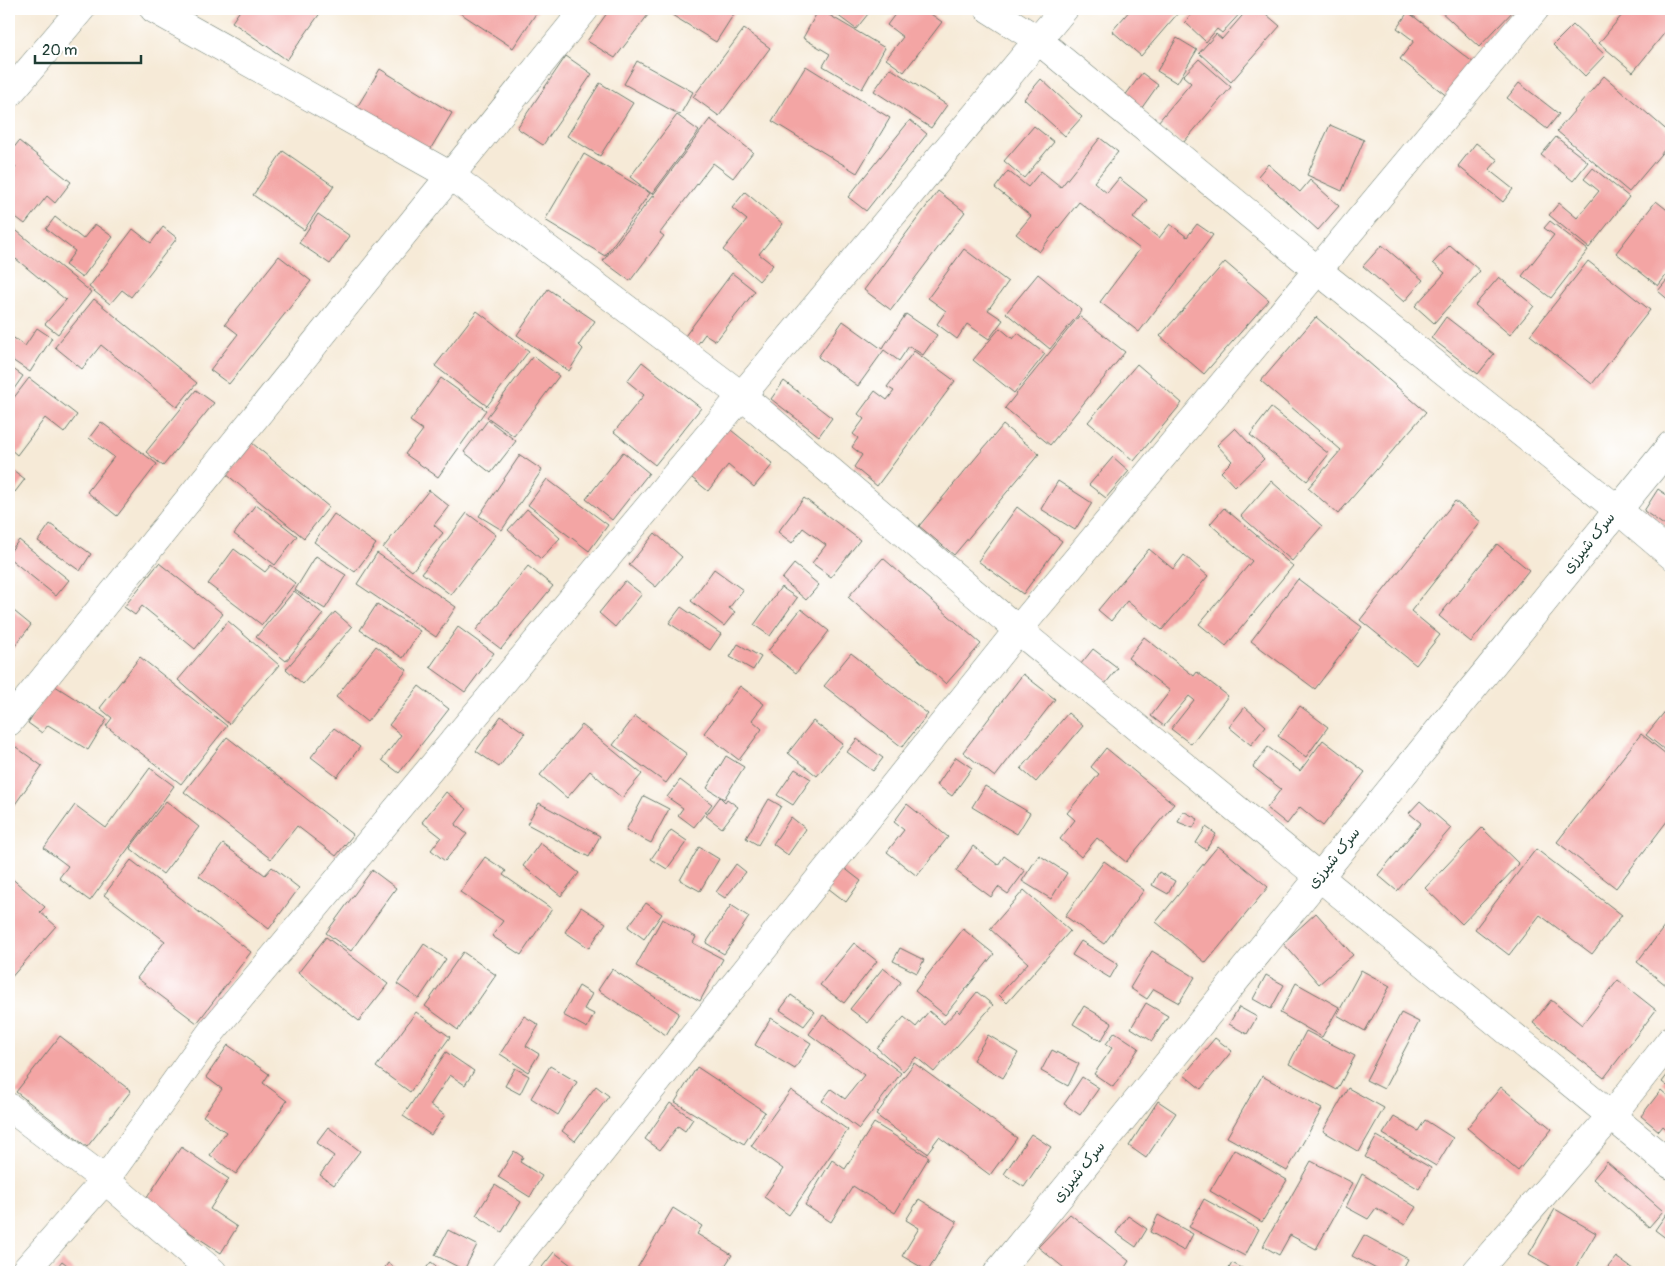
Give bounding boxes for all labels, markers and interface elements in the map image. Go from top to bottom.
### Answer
scale bar [35,32,141,64]
text: 20 m [42,41,77,60]
street label: سرک شیرزی [1558,508,1620,578]
street label: سرک شیرزی [1303,823,1365,893]
street label: سرک شیرزی [1048,1137,1110,1207]

